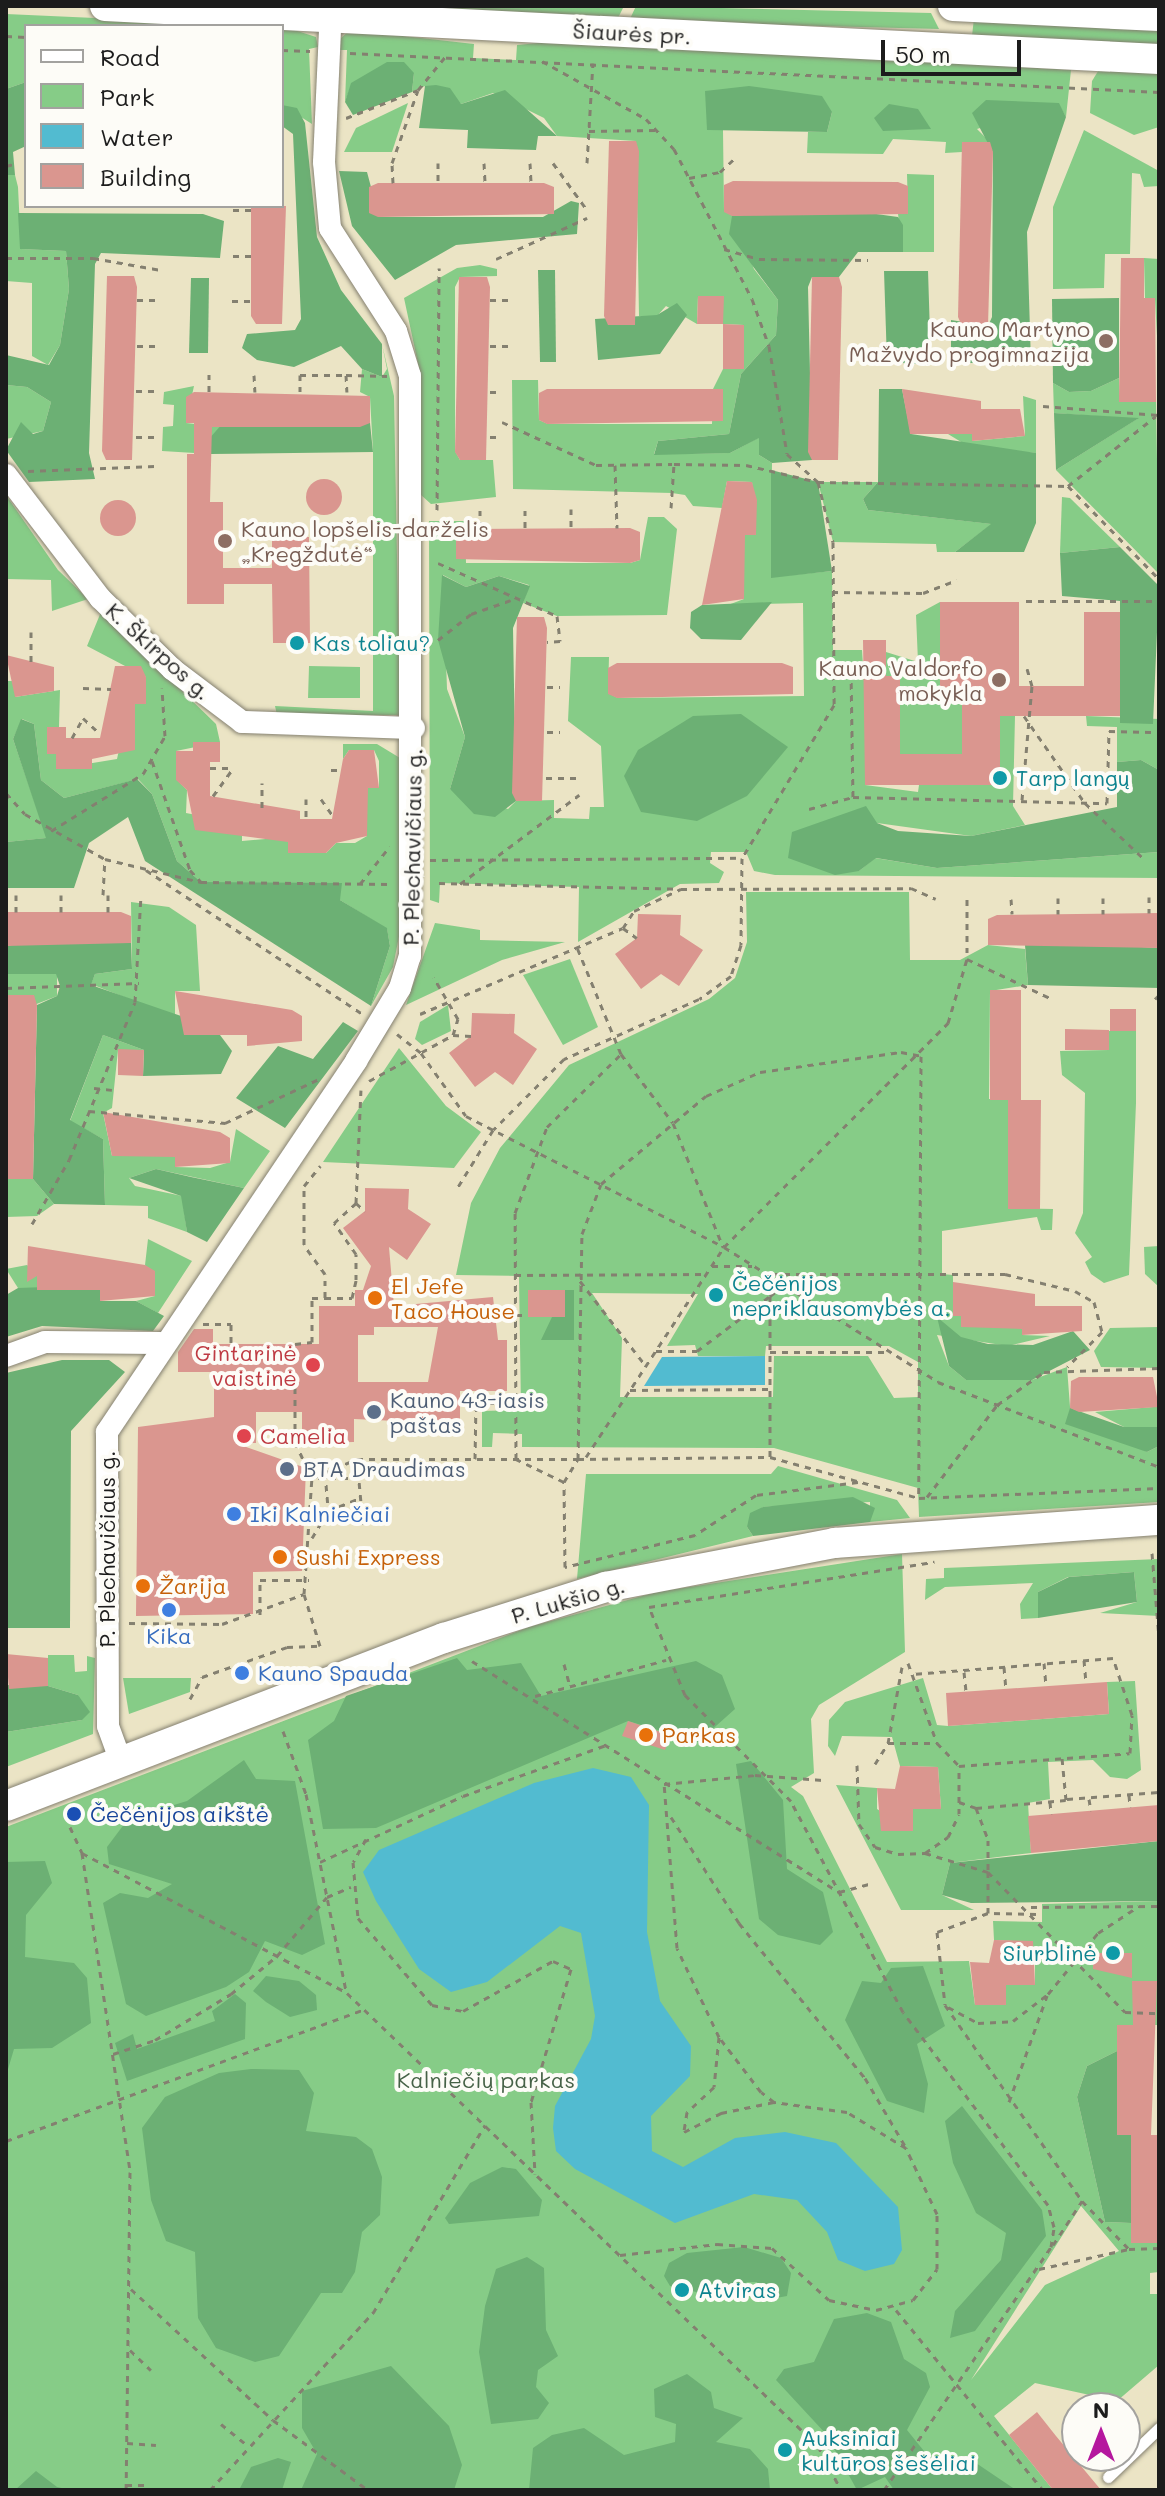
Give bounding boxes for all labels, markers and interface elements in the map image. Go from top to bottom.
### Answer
street label: Šiaurės pr. [572,17,692,49]
legend [24,24,284,208]
scale bar [885,24,1025,74]
text: 50 m [895,38,951,69]
text: Road [100,41,160,72]
text: Park [100,81,154,112]
text: Water [100,121,174,152]
text: Building [100,161,191,192]
place label: Kauno Martyno Mažvydo progimnazija [849,315,1090,366]
marker: Kauno Martyno Mažvydo progimnazija [1097,332,1115,350]
place label: Kauno lopšelis-darželis „Kregždutė“ [241,515,489,566]
marker: Kauno lopšelis-darželis „Kregždutė“ [216,532,234,550]
street label: K. Škirpos g. [101,597,217,705]
place label: Kas toliau? [313,630,430,656]
marker: Kas toliau? [288,634,306,652]
place label: Kauno Valdorfo mokykla [819,654,983,706]
marker: Kauno Valdorfo mokykla [990,671,1008,689]
street label: P. Plechavičiaus g. [397,748,427,946]
place label: Tarp langų [1016,765,1130,791]
marker: Tarp langų [991,769,1009,787]
place label: Čečėnijos nepriklausomybės a. [732,1269,951,1320]
place label: El Jefe Taco House [391,1272,515,1324]
marker: Čečėnijos nepriklausomybės a. [707,1286,725,1304]
marker: El Jefe Taco House [366,1289,384,1307]
place label: Gintarinė vaistinė [195,1339,297,1390]
marker: Gintarinė vaistinė [304,1356,322,1374]
place label: Kauno 43-iasis paštas [390,1386,545,1438]
marker: Kauno 43-iasis paštas [365,1403,383,1421]
place label: Camelia [260,1423,347,1449]
marker: Camelia [235,1427,253,1445]
street label: P. Plechavičiaus g. [94,1450,120,1648]
place label: BTA Draudimas [303,1456,466,1482]
marker: BTA Draudimas [278,1460,296,1478]
place label: Iki Kalniečiai [250,1501,390,1527]
marker: Iki Kalniečiai [225,1505,243,1523]
place label: Sushi Express [296,1544,441,1570]
marker: Sushi Express [271,1548,289,1566]
street label: P. Lukšio g. [508,1571,628,1629]
place label: Žarija [159,1573,226,1599]
marker: Žarija [134,1577,152,1595]
marker: Kika [160,1601,178,1619]
place label: Kika [146,1623,192,1649]
place label: Kauno Spauda [258,1660,409,1686]
marker: Kauno Spauda [233,1664,251,1682]
place label: Parkas [662,1722,736,1748]
marker: Parkas [637,1726,655,1744]
place label: Čečėnijos aikštė [90,1801,269,1827]
marker: Čečėnijos aikštė [65,1805,83,1823]
place label: Siurblinė [1003,1940,1097,1966]
marker: Siurblinė [1104,1944,1122,1962]
park label: Kalniečių parkas [397,2067,575,2093]
place label: Atviras [698,2277,777,2303]
marker: Atviras [673,2281,691,2299]
north arrow [1061,2392,1141,2472]
text: N [1093,2395,1109,2424]
place label: Auksiniai kultūros šešėliai [801,2424,976,2476]
marker: Auksiniai kultūros šešėliai [776,2441,794,2459]

